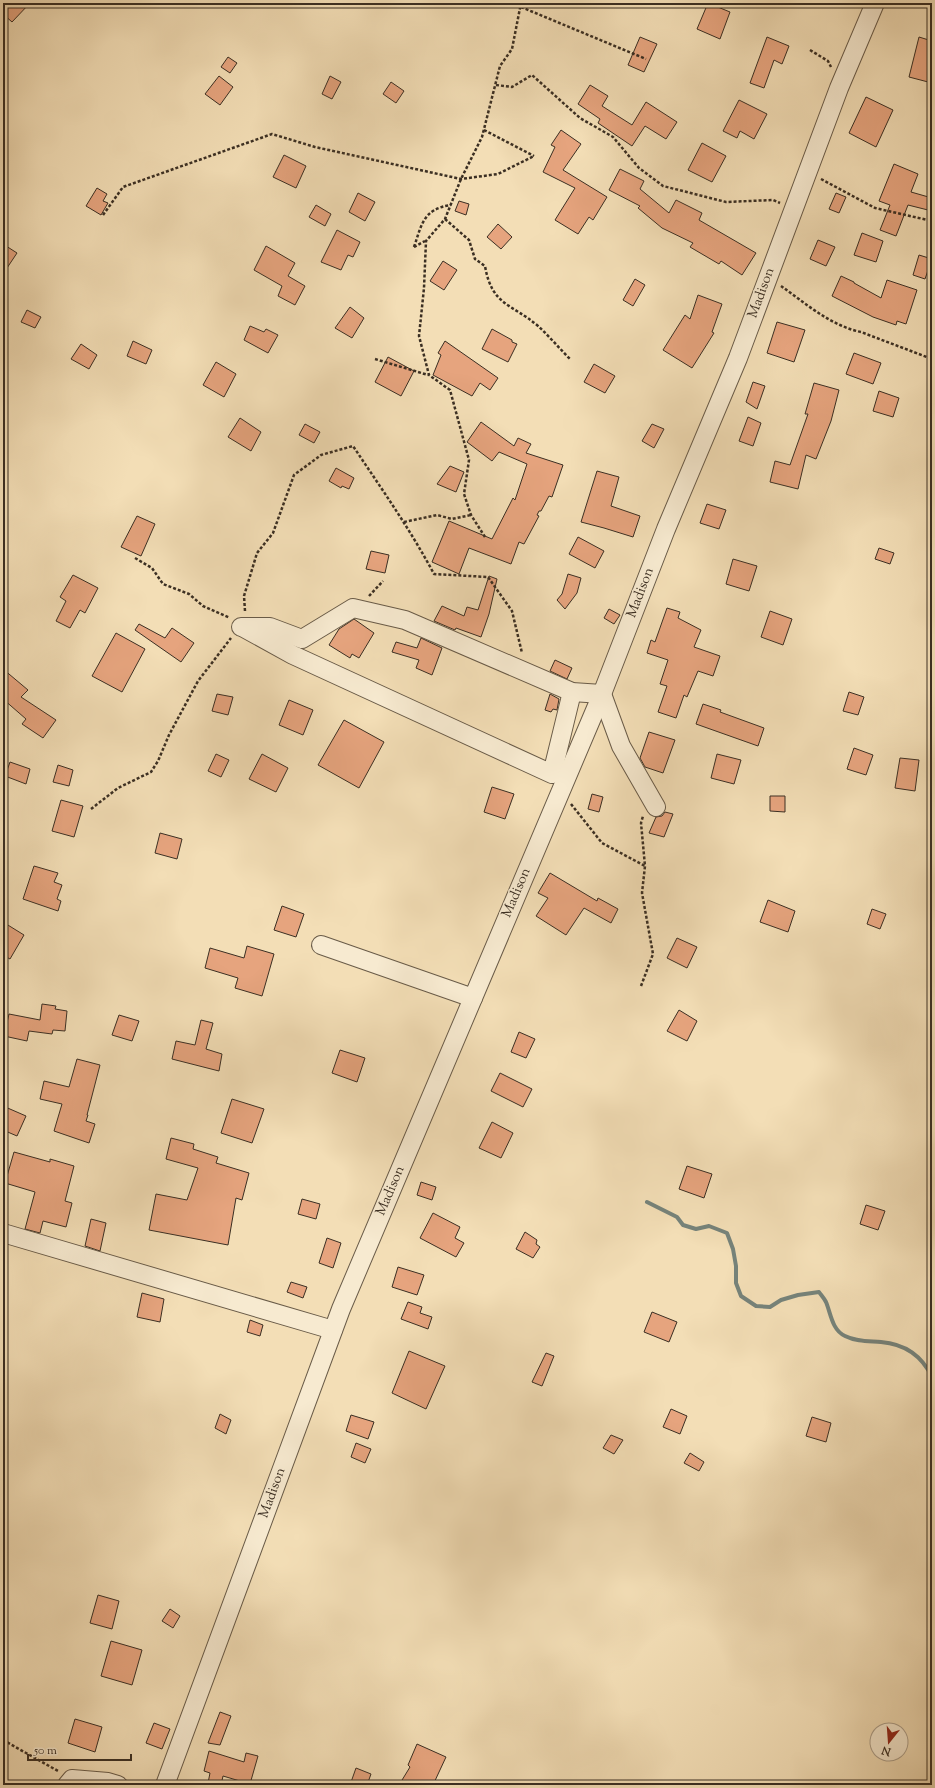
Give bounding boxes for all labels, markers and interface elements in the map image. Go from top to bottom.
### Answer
street label: Madison [744,265,780,321]
street label: Madison [622,565,660,621]
street label: Madison [498,865,536,921]
street label: Madison [372,1163,410,1219]
street label: Madison [255,1465,291,1521]
north arrow [869,1722,909,1762]
scale bar [28,1736,131,1762]
text: 50 m [33,1742,57,1760]
text: N [880,1742,894,1760]

